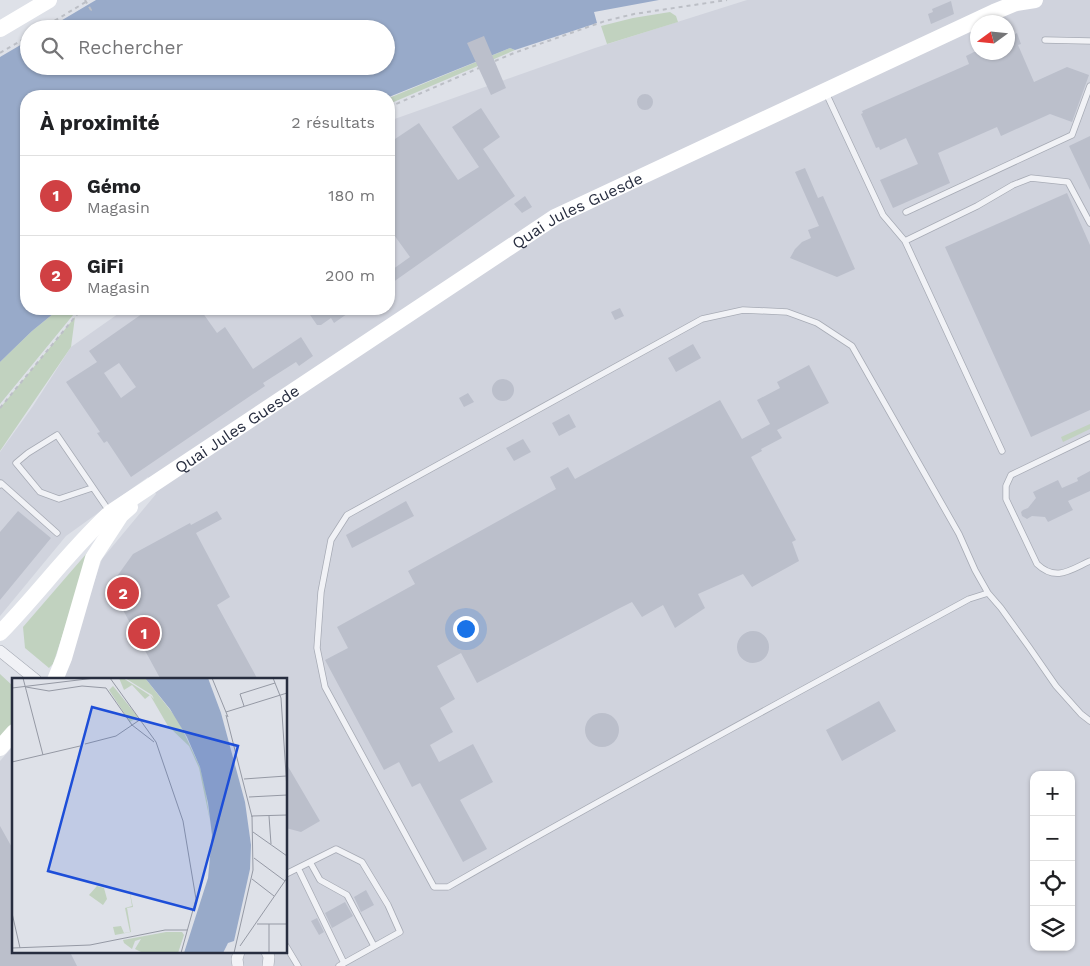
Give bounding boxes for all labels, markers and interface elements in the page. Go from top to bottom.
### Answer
north arrow [970,15,1015,60]
search box [20,20,395,75]
icon: search [38,34,66,62]
text: Rechercher [78,36,183,59]
text: À proximité [40,110,160,135]
text: 2 résultats [291,113,375,132]
street label: Quai Jules Guesde [508,168,646,253]
text: Gémo [87,175,141,198]
text: 1 [53,186,59,205]
text: 180 m [328,186,375,205]
text: Magasin [87,198,150,217]
text: GiFi [87,255,123,278]
text: 2 [51,266,61,285]
text: 200 m [325,266,375,285]
text: Magasin [87,278,150,297]
street label: Quai Jules Guesde [171,381,303,477]
pin: 2 [107,574,139,612]
pin: 1 [128,614,160,652]
your location [453,616,479,642]
inset map [12,678,288,954]
map controls [1030,771,1075,951]
button: + [1030,771,1075,816]
button: − [1030,816,1075,861]
button: locate [1030,861,1075,906]
button: layers [1030,906,1075,951]

